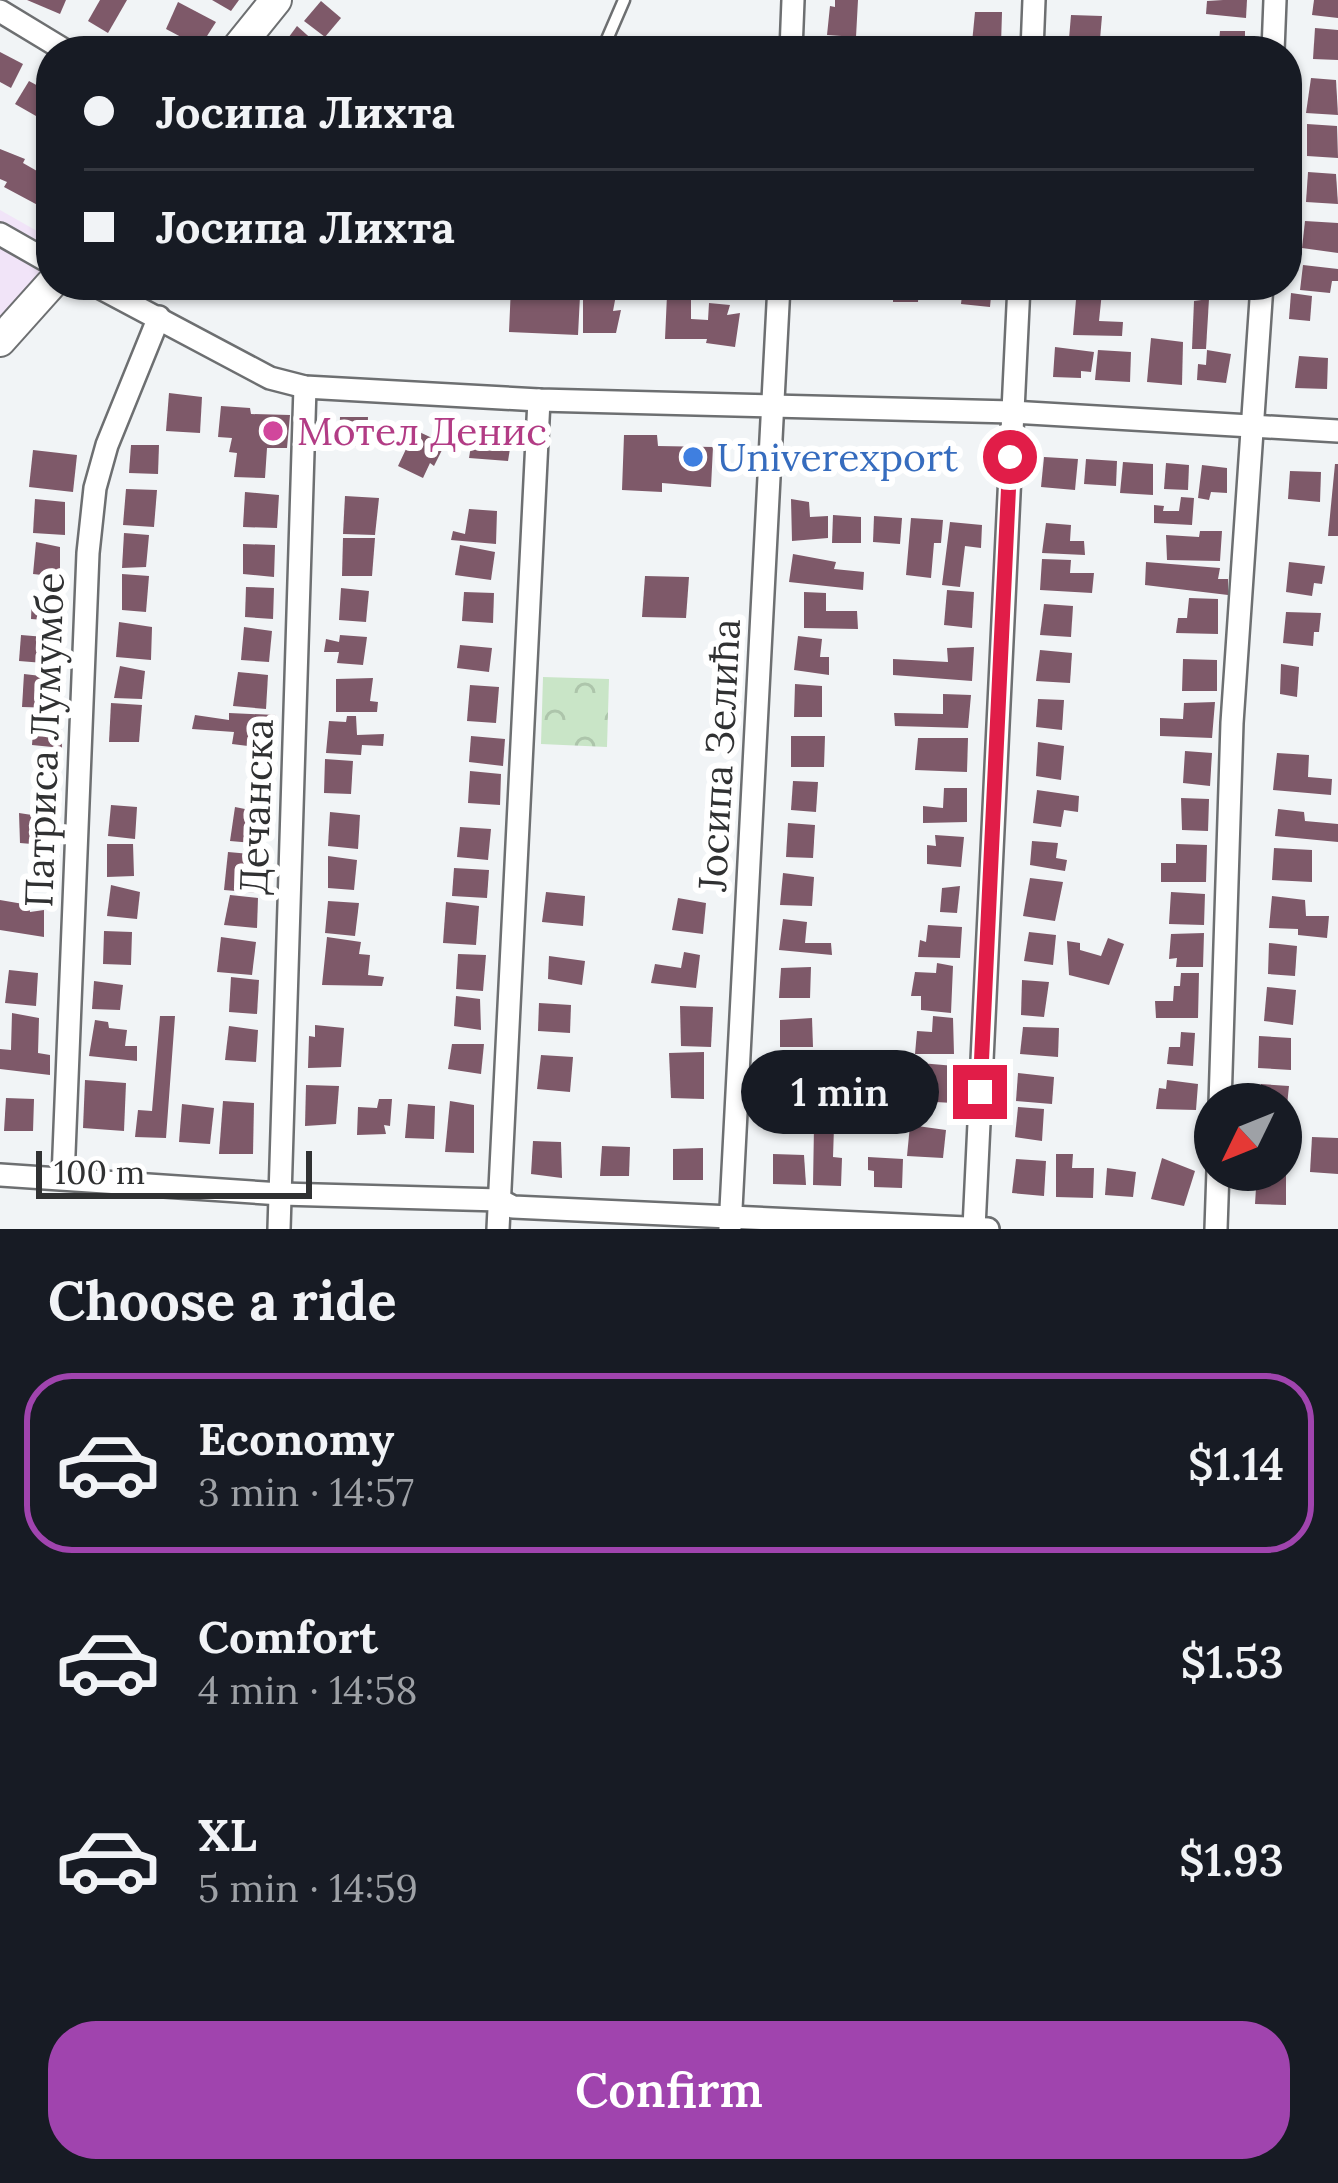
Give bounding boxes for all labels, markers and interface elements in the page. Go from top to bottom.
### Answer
text: Јосипа Лихта [156,83,455,140]
text: Јосипа Лихта [156,198,455,255]
place label: Мотел Денис [297,406,547,456]
marker: Мотел Денис [260,418,286,444]
route start [983,430,1037,484]
place label: Univerexport [717,432,958,482]
marker: Univerexport [680,444,706,470]
street label: Патриса Лумумбе [13,572,75,908]
street label: Јосипа Зелића [687,617,751,894]
street label: Дечанска [228,718,284,896]
callout: 1 min [740,1050,938,1134]
route end [953,1065,1007,1119]
text: 1 min [791,1067,889,1117]
north arrow [1194,1083,1302,1191]
map controls [1194,1083,1302,1191]
scale bar [36,1145,312,1198]
text: 100 m [54,1151,145,1193]
text: Choose a ride [48,1266,397,1335]
icon: car [54,1409,162,1517]
text: Economy [198,1410,394,1467]
text: $1.14 [1188,1435,1284,1492]
text: 3 min · 14:57 [198,1467,414,1517]
icon: car [54,1607,162,1715]
text: Comfort [198,1608,378,1665]
text: $1.53 [1181,1633,1284,1690]
text: 4 min · 14:58 [198,1665,417,1715]
icon: car [54,1805,162,1913]
text: XL [198,1806,257,1863]
text: $1.93 [1179,1831,1284,1888]
text: 5 min · 14:59 [198,1863,418,1913]
button: Confirm [48,2021,1290,2159]

